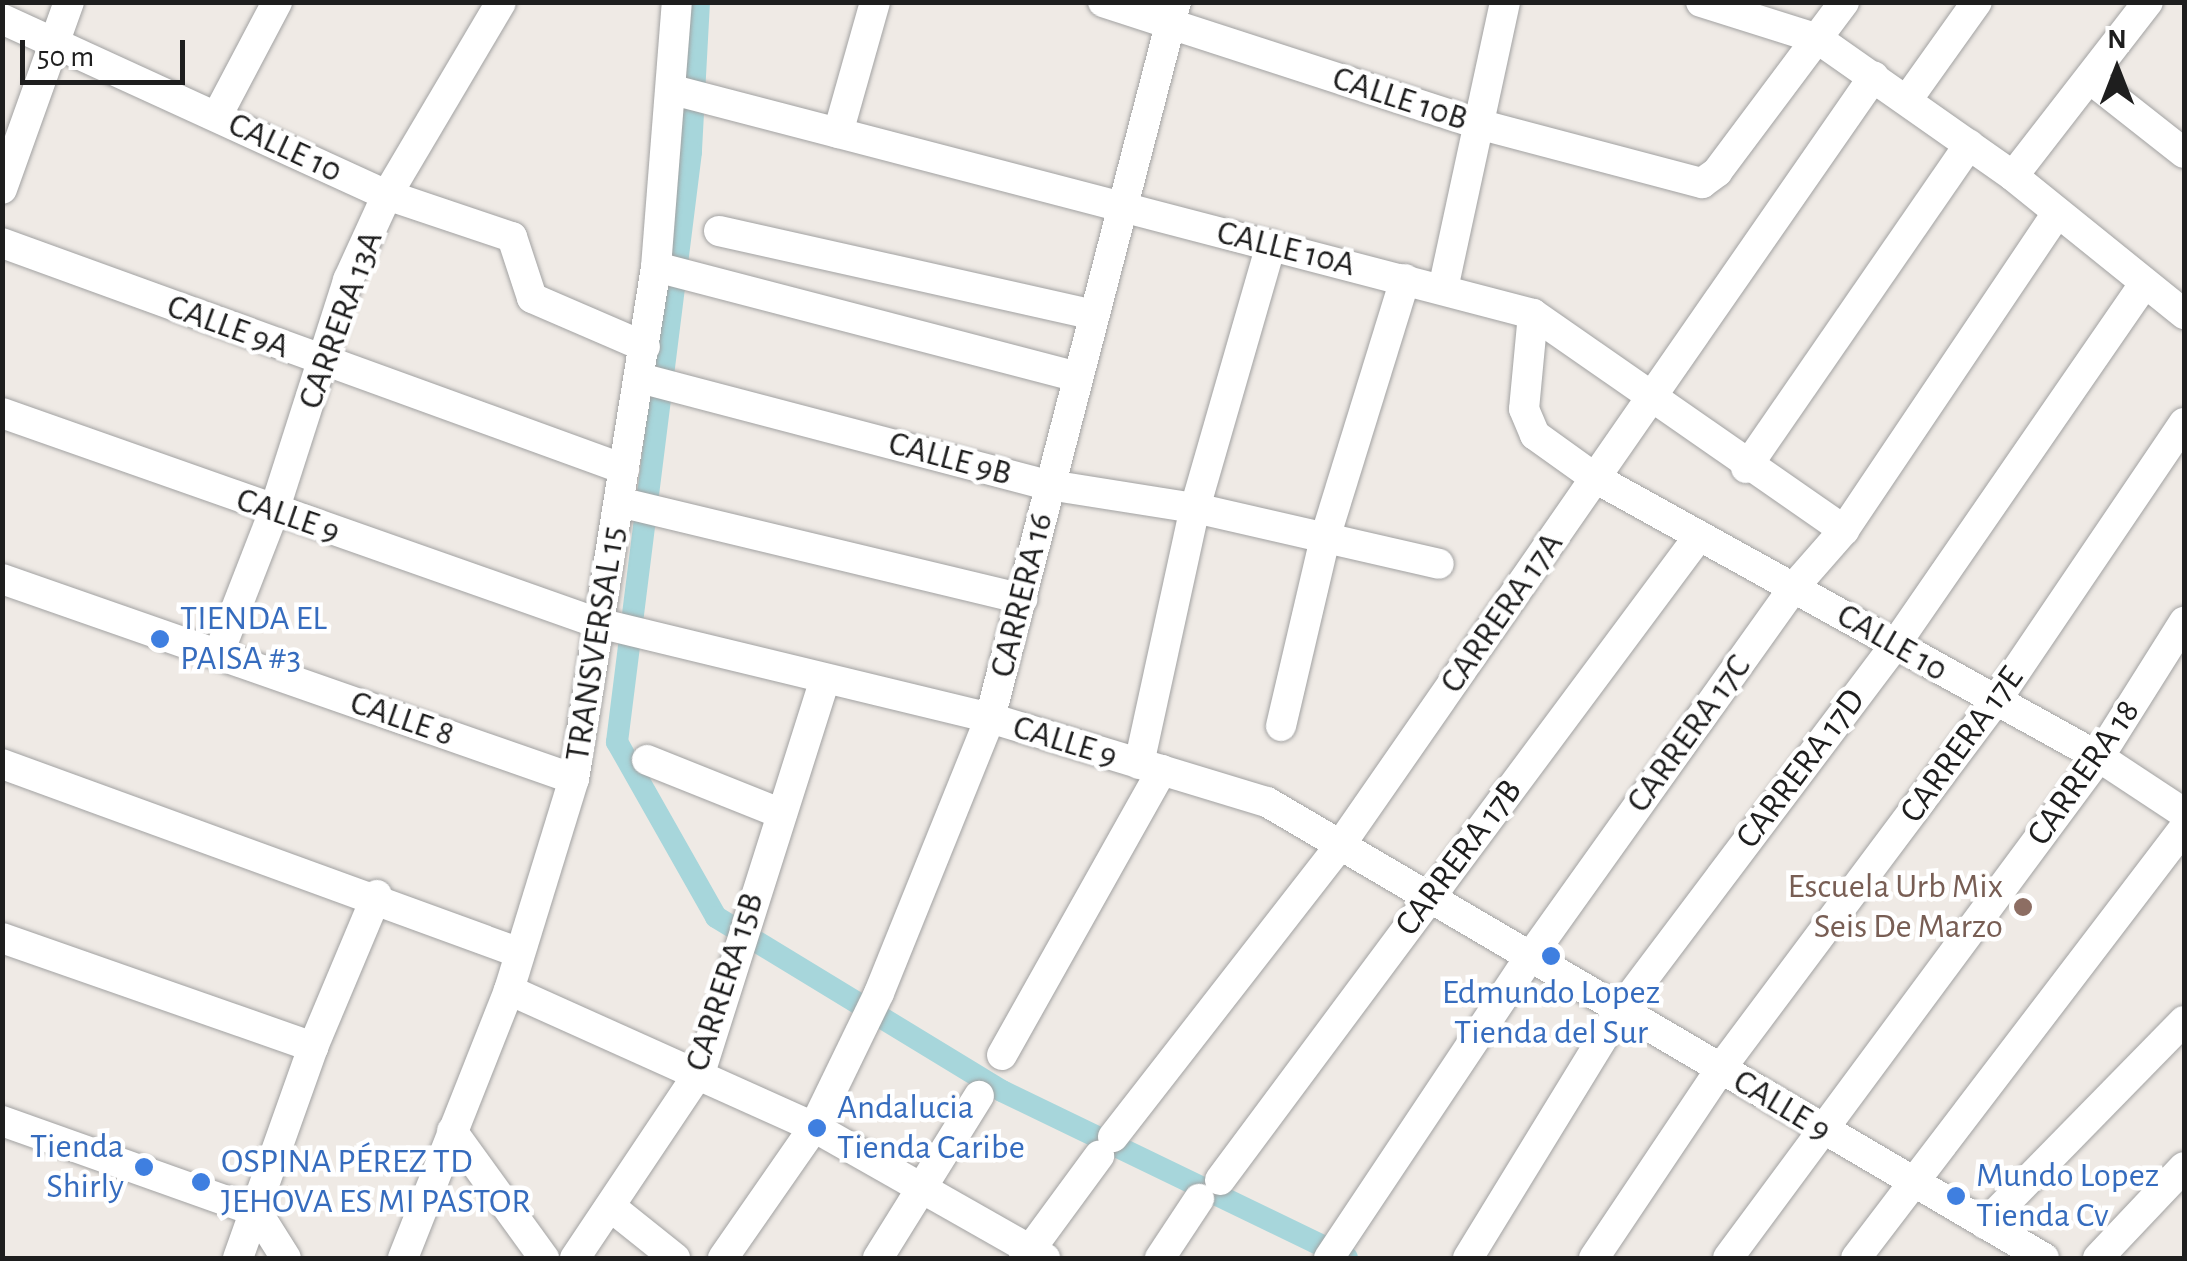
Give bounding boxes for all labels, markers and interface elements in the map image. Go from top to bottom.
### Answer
scale bar [25,20,190,82]
north arrow [2067,20,2167,120]
text: N [2107,26,2127,54]
text: 50 m [37,42,94,72]
street label: CALLE 10B [1327,57,1473,141]
street label: CALLE 10 [221,103,349,193]
street label: CALLE 10A [1213,212,1359,286]
street label: CARRERA 13A [289,225,393,415]
street label: CALLE 9A [161,286,295,368]
street label: CALLE 9B [884,422,1016,496]
street label: CALLE 9 [231,479,345,553]
street label: CARRERA 16 [981,508,1063,682]
street label: TRANSVERSAL 15 [557,524,635,764]
street label: CARRERA 17A [1431,525,1573,701]
street label: CALLE 10 [1829,595,1955,691]
place label: TIENDA EL PAISA #3 [180,598,327,680]
marker: TIENDA EL PAISA #3 [149,628,171,650]
street label: CARRERA 17C [1618,647,1760,821]
street label: CARRERA 17E [1891,659,2033,831]
street label: CARRERA 17D [1727,681,1875,857]
street label: CALLE 8 [345,682,459,756]
street label: CARRERA 18 [2019,692,2149,854]
street label: CALLE 9 [1008,706,1122,778]
street label: CARRERA 17B [1387,771,1531,945]
place label: Escuela Urb Mix Seis De Marzo [1788,866,2003,948]
street label: CARRERA 15B [676,888,774,1076]
marker: Escuela Urb Mix Seis De Marzo [2012,896,2034,918]
marker: Edmundo Lopez Tienda del Sur [1540,945,1562,967]
place label: Edmundo Lopez Tienda del Sur [1442,972,1660,1054]
street label: CALLE 9 [1725,1061,1839,1151]
place label: Andalucia Tienda Caribe [837,1087,1025,1169]
marker: Andalucia Tienda Caribe [806,1117,828,1139]
place label: Tienda Shirly [30,1126,124,1208]
place label: OSPINA PÉREZ TD JEHOVA ES MI PASTOR [221,1141,531,1223]
place label: Mundo Lopez Tienda Cv [1976,1155,2159,1237]
marker: Tienda Shirly [133,1156,155,1178]
marker: OSPINA PÉREZ TD JEHOVA ES MI PASTOR [190,1171,212,1193]
marker: Mundo Lopez Tienda Cv [1945,1185,1967,1207]

